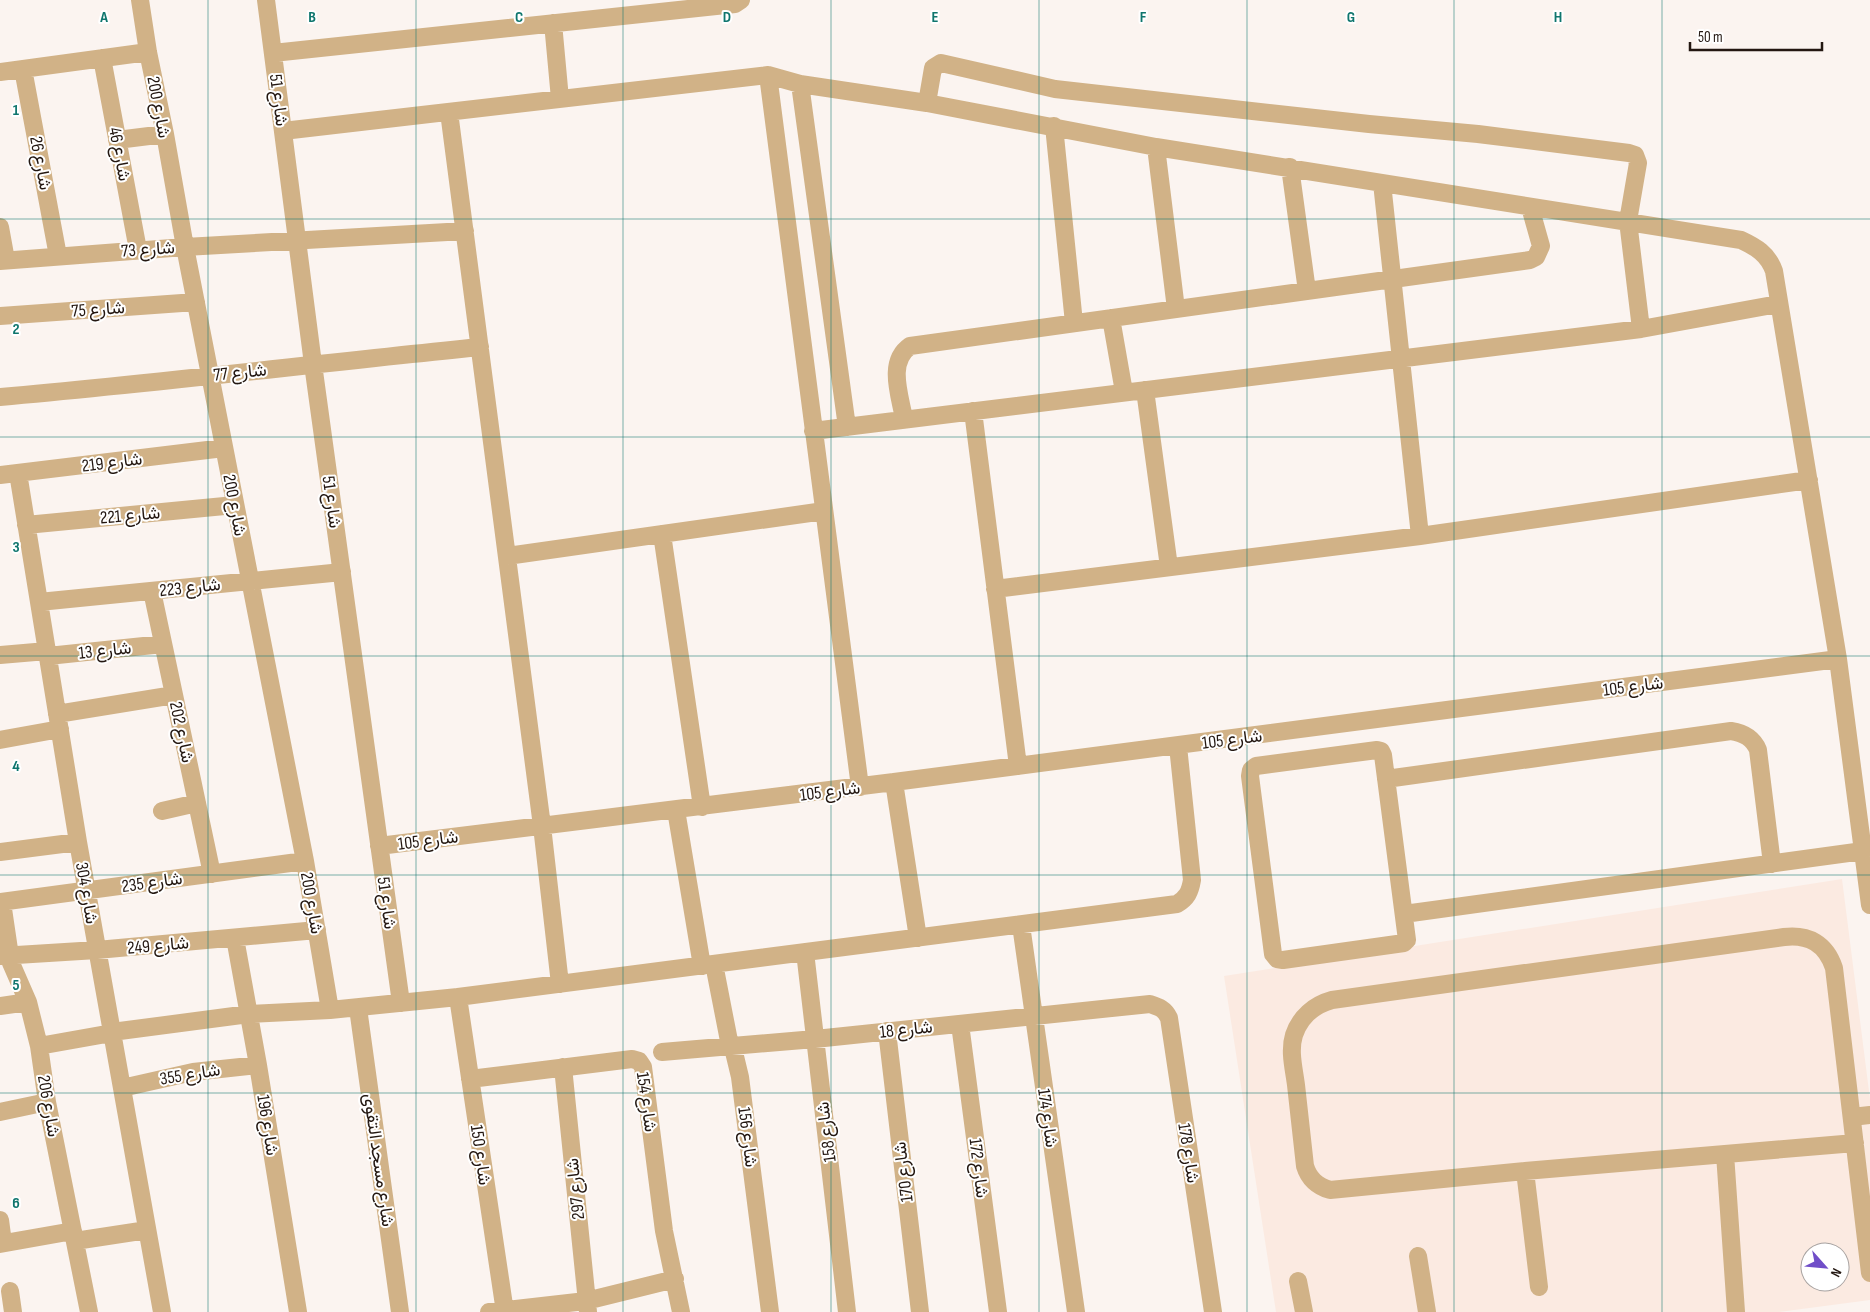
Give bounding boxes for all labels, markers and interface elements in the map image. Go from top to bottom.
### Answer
text: A [99,8,108,27]
text: B [308,8,316,27]
text: C [515,8,523,27]
text: D [723,8,731,27]
text: E [932,8,939,27]
text: F [1140,8,1147,27]
text: G [1347,8,1355,27]
text: H [1554,8,1562,27]
scale bar [1690,20,1822,52]
text: 50 m [1698,28,1723,47]
street label: شارع 51 [264,73,292,128]
street label: شارع 200 [141,74,175,140]
text: 1 [13,101,20,120]
street label: شارع 46 [103,125,135,183]
street label: شارع 26 [24,134,56,192]
street label: شارع 73 [120,237,176,263]
street label: شارع 75 [71,297,126,323]
text: 2 [12,320,20,339]
street label: شارع 77 [212,359,268,387]
street label: شارع 219 [81,448,144,478]
street label: شارع 200 [217,472,251,538]
street label: شارع 51 [316,475,346,530]
street label: شارع 221 [99,502,161,530]
text: 3 [12,538,20,557]
street label: شارع 223 [158,574,222,602]
street label: شارع 13 [78,637,133,665]
street label: شارع 105 [1602,672,1665,702]
street label: شارع 202 [164,700,198,765]
street label: شارع 105 [1201,725,1264,755]
text: 4 [12,757,20,776]
street label: شارع 105 [799,777,862,807]
street label: شارع 105 [397,826,460,856]
street label: شارع 304 [70,861,102,926]
street label: شارع 235 [120,868,184,898]
street label: شارع 200 [295,870,327,936]
street label: شارع 51 [371,876,401,931]
street label: شارع 249 [126,932,190,960]
text: 5 [12,976,20,995]
street label: شارع 18 [878,1016,934,1044]
street label: شارع 355 [158,1059,222,1091]
street label: شارع 154 [631,1071,661,1133]
street label: شارع 206 [32,1074,64,1139]
street label: شارع 174 [1032,1087,1062,1149]
street label: شارع مسجد التقوى [358,1092,398,1228]
street label: شارع 196 [251,1093,283,1157]
street label: شارع 158 [812,1101,842,1163]
street label: شارع 156 [732,1106,762,1168]
street label: شارع 178 [1172,1122,1204,1185]
street label: شارع 150 [465,1124,495,1187]
street label: شارع 172 [963,1137,993,1199]
street label: شارع 170 [889,1140,919,1203]
street label: شارع 297 [562,1157,590,1221]
text: 6 [12,1194,20,1213]
north arrow [1800,1242,1850,1292]
text: N [1827,1265,1845,1280]

